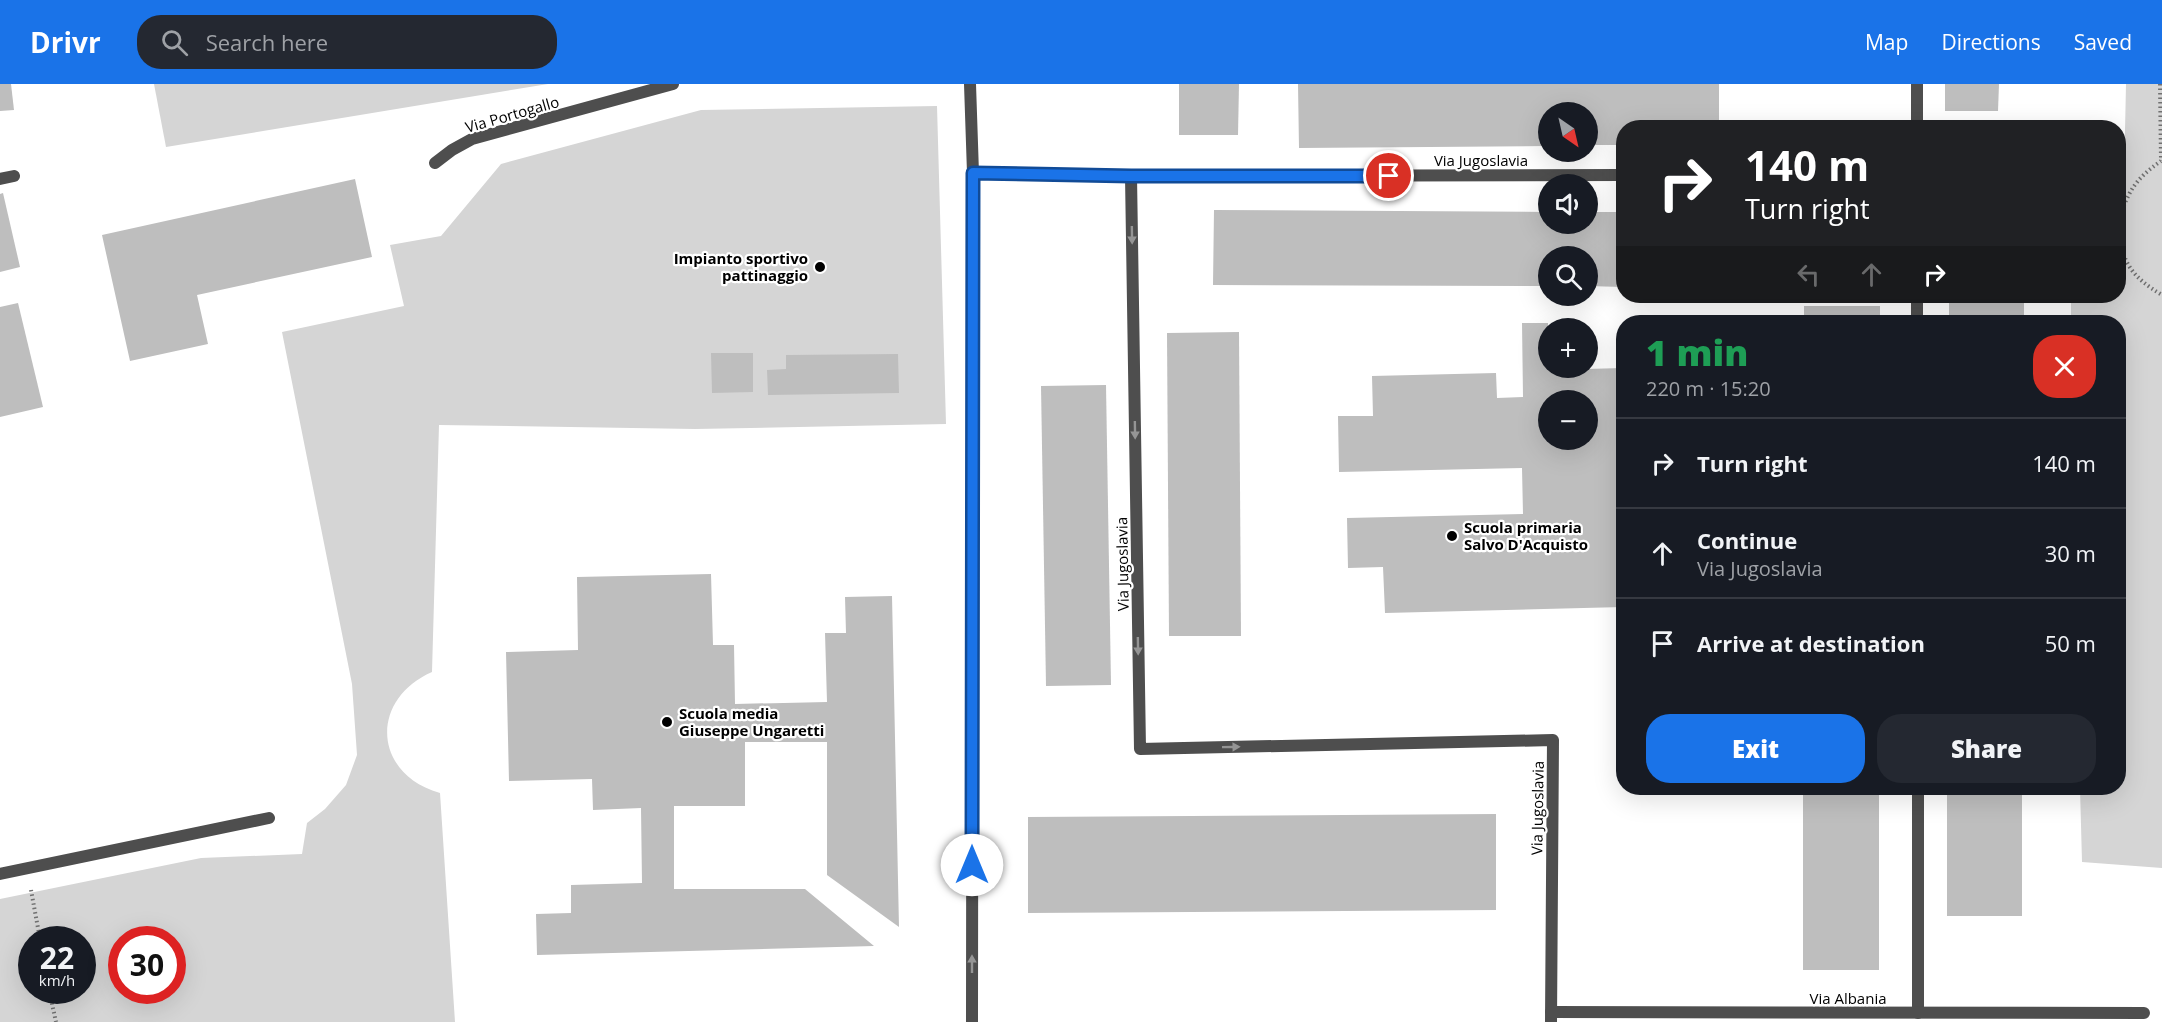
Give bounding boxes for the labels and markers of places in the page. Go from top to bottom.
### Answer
pin [1363,150,1414,201]
place label: Impianto sportivo pattinaggio [674,248,808,285]
marker: Impianto sportivo pattinaggio [813,260,827,274]
place label: Scuola primaria Salvo D'Acquisto [1464,517,1588,554]
marker: Scuola primaria Salvo D'Acquisto [1445,529,1459,543]
place label: Scuola media Giuseppe Ungaretti [679,703,824,740]
marker: Scuola media Giuseppe Ungaretti [660,715,674,729]

